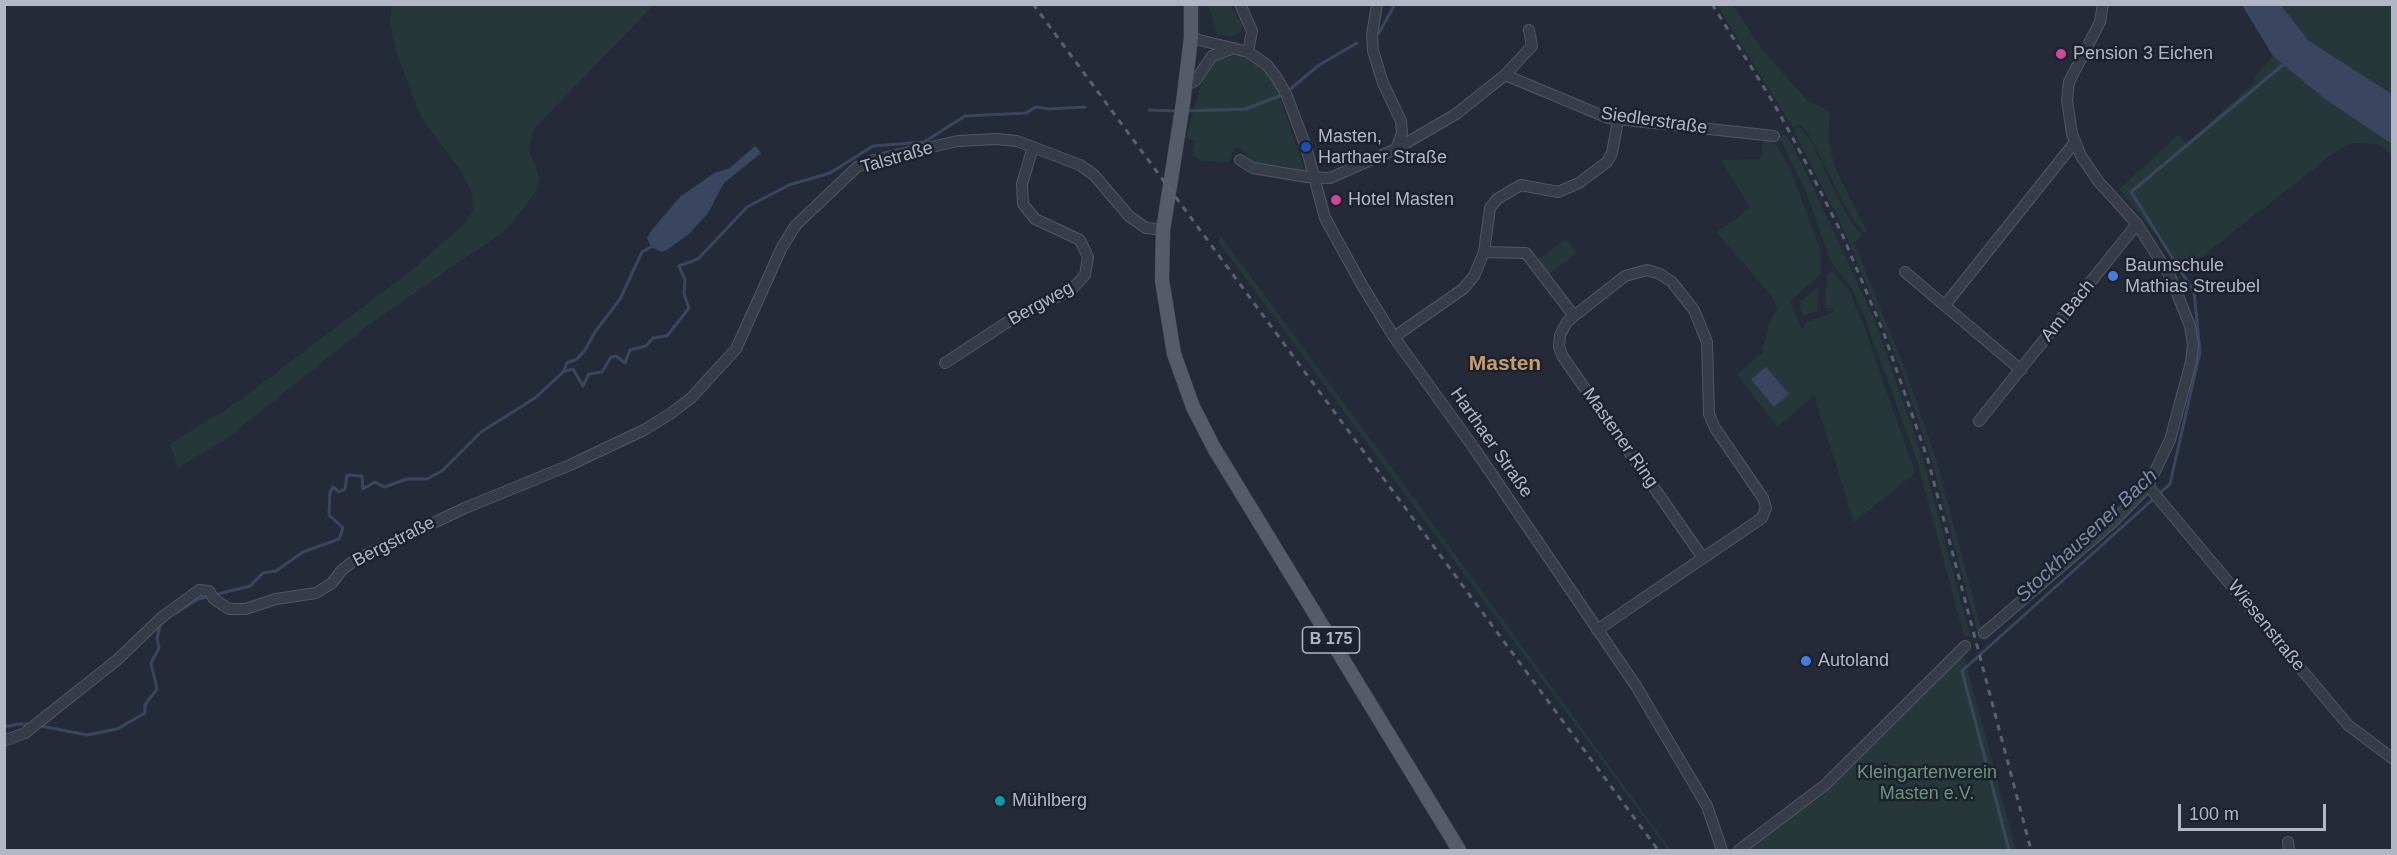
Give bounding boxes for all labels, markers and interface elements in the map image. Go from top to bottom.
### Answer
place label: Pension 3 Eichen [2073,43,2213,65]
marker: Pension 3 Eichen [2054,47,2068,61]
street label: Siedlerstraße [1599,103,1709,139]
place label: Masten, Harthaer Straße [1318,126,1447,168]
street label: Talstraße [858,137,936,179]
marker: Masten, Harthaer Straße [1299,140,1313,154]
place label: Hotel Masten [1348,189,1454,211]
marker: Hotel Masten [1329,193,1343,207]
place label: Baumschule Mathias Streubel [2125,255,2260,298]
marker: Baumschule Mathias Streubel [2106,269,2120,283]
street label: Am Bach [2037,276,2099,346]
street label: Bergweg [1005,277,1077,331]
district label: Masten [1469,351,1541,377]
street label: Harthaer Straße [1445,384,1537,502]
street label: Mastener Ring [1578,384,1662,492]
water label: Stockhausener Bach [2011,464,2163,608]
street label: Bergstraße [349,512,439,572]
street label: Wiesenstraße [2223,576,2309,676]
road number: B 175 [1302,627,1360,653]
place label: Autoland [1818,650,1889,672]
marker: Autoland [1799,654,1813,668]
park label: Kleingartenverein Masten e.V. [1857,762,1997,804]
place label: Mühlberg [1012,790,1087,812]
scale bar [2181,792,2330,830]
marker: Mühlberg [993,794,1007,808]
text: 100 m [2189,804,2239,824]

